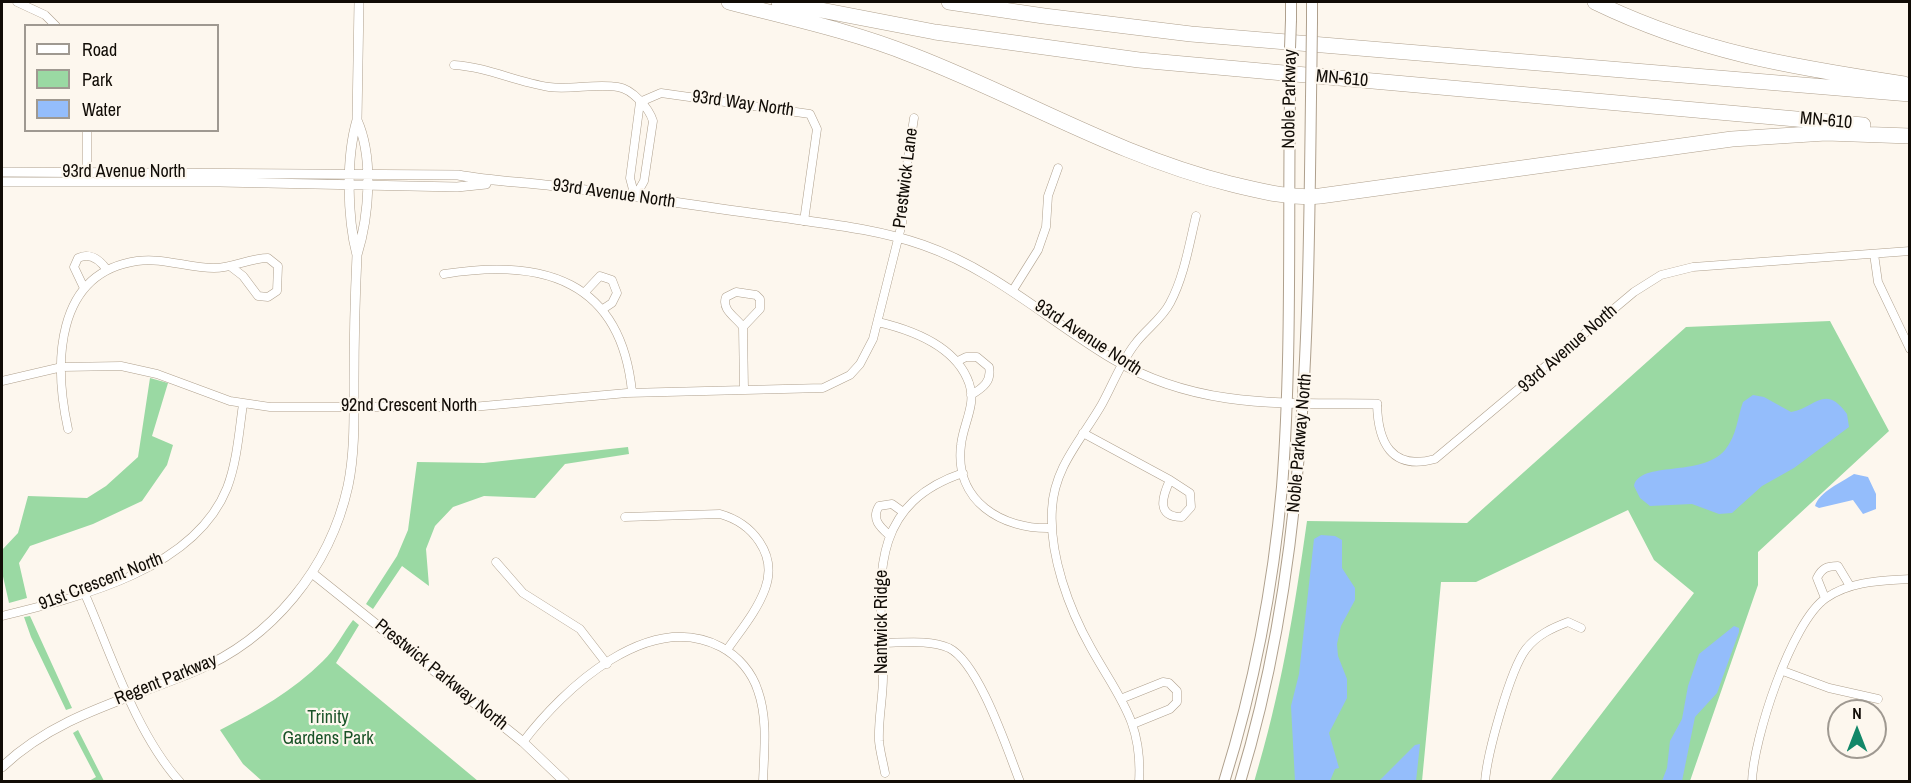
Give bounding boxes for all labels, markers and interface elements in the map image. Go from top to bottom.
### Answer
legend [24,24,219,132]
text: Road [82,37,117,62]
street label: Noble Parkway [1278,49,1302,149]
street label: MN-610 [1315,66,1369,92]
text: Park [82,67,112,92]
street label: 93rd Way North [691,86,795,122]
text: Water [82,97,121,122]
street label: MN-610 [1799,108,1853,134]
street label: Prestwick Lane [889,127,923,229]
street label: 93rd Avenue North [62,161,186,183]
street label: 93rd Avenue North [551,175,677,213]
street label: 93rd Avenue North [1030,295,1146,381]
street label: 93rd Avenue North [1514,300,1622,398]
street label: Noble Parkway North [1283,373,1317,513]
street label: 92nd Crescent North [341,395,477,417]
street label: 91st Crescent North [36,548,166,616]
street label: Nantwick Ridge [871,570,893,674]
street label: Prestwick Parkway North [370,615,512,735]
street label: Regent Parkway [112,650,220,710]
north arrow [1827,699,1887,759]
text: N [1852,702,1862,724]
park label: Trinity Gardens Park [282,707,374,750]

